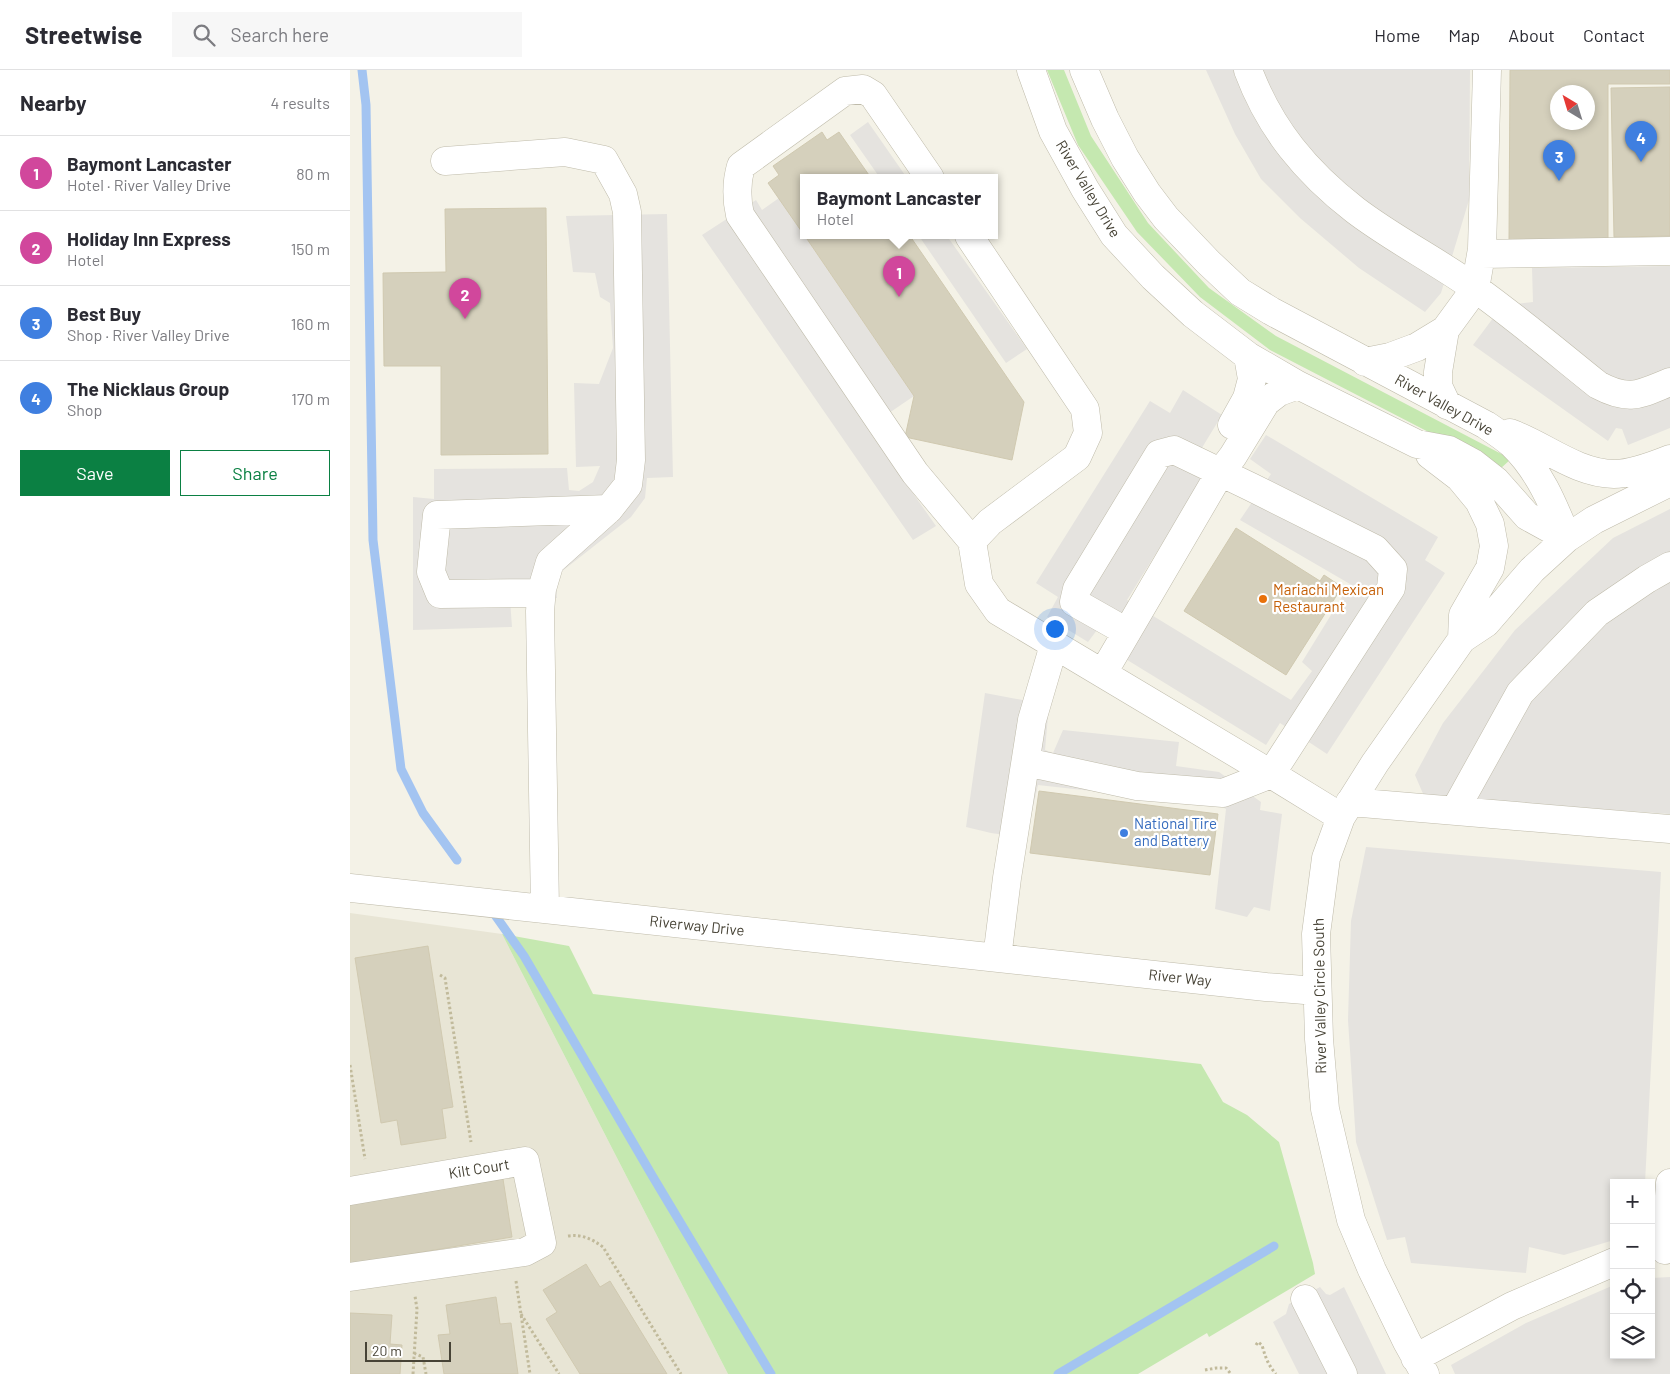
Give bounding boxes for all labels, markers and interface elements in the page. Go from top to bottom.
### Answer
search box [172,12,522,57]
text: Streetwise [25,20,142,49]
icon: search [190,21,218,49]
text: Search here [230,23,329,46]
text: Home [1374,24,1420,46]
text: Map [1448,24,1480,46]
text: About [1508,24,1555,46]
text: Contact [1583,24,1645,46]
north arrow [1550,85,1595,130]
text: Nearby [20,90,86,115]
text: 4 results [270,93,330,112]
pin: 4 [1625,121,1657,162]
street label: River Valley Drive [1053,137,1125,240]
pin: 3 [1543,140,1575,181]
text: Baymont Lancaster [67,152,232,175]
text: 1 [33,164,39,183]
text: 80 m [296,164,330,183]
popup [800,174,998,239]
text: Hotel · River Valley Drive [67,175,231,194]
text: Baymont Lancaster [817,186,981,209]
text: Hotel [817,209,854,228]
text: Holiday Inn Express [67,227,231,250]
text: 2 [32,239,40,258]
text: 150 m [291,239,330,258]
text: Hotel [67,250,104,269]
pin: 1 [883,256,915,297]
pin: 2 [449,278,481,319]
text: Best Buy [67,302,141,325]
text: 3 [32,314,40,333]
text: 160 m [291,314,330,333]
text: Shop · River Valley Drive [67,325,230,344]
street label: River Valley Drive [1392,370,1497,439]
text: The Nicklaus Group [67,377,229,400]
text: 4 [31,389,41,408]
text: 170 m [291,389,330,408]
text: Shop [67,400,102,419]
button: Save [20,450,170,496]
button: Share [180,450,330,496]
place label: Mariachi Mexican Restaurant [1273,580,1384,615]
marker: Mariachi Mexican Restaurant [1257,593,1269,605]
your location [1042,616,1068,642]
place label: National Tire and Battery [1134,814,1217,849]
marker: National Tire and Battery [1118,827,1130,839]
street label: Riverway Drive [649,911,745,939]
street label: River Valley Circle South [1309,918,1329,1074]
street label: River Way [1148,965,1213,989]
street label: Kilt Court [447,1154,511,1182]
map controls [1610,1179,1655,1359]
button: + [1610,1179,1655,1224]
button: − [1610,1224,1655,1269]
button: locate [1610,1269,1655,1314]
button: layers [1610,1314,1655,1359]
scale bar [365,1339,451,1362]
text: 20 m [372,1342,402,1359]

